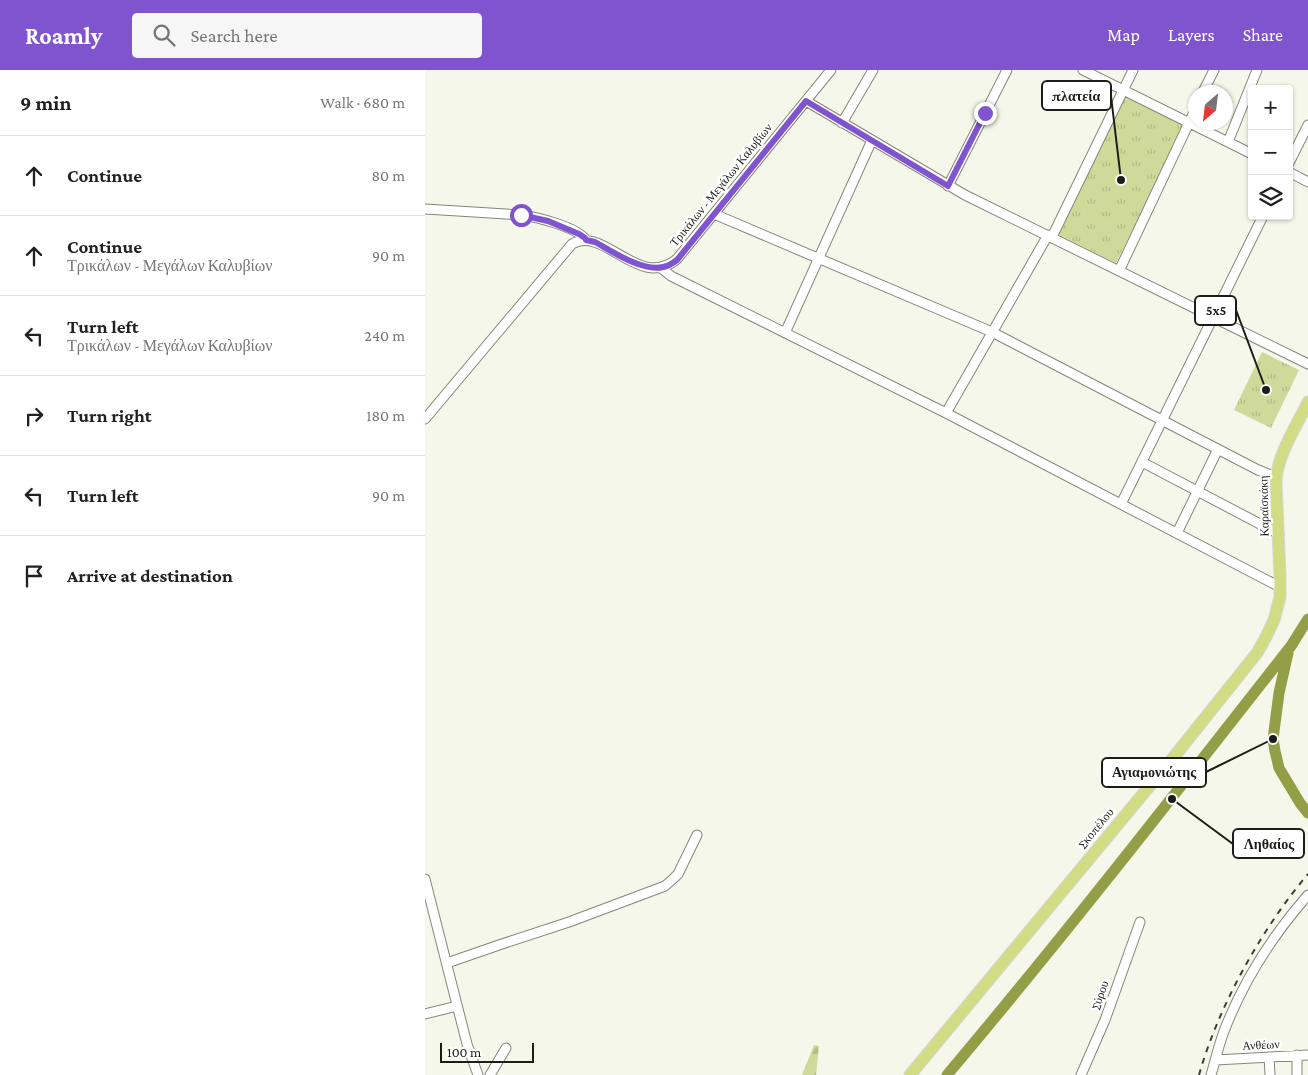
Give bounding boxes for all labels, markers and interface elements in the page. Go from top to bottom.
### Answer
search box [132,13,482,58]
icon: search [150,21,178,49]
text: Roamly [25,22,102,49]
text: Search here [190,25,278,46]
text: Map [1107,25,1140,45]
text: Layers [1168,25,1215,45]
text: Share [1243,25,1283,45]
callout: πλατεία [1042,81,1111,110]
north arrow [1188,85,1233,130]
map controls [1248,85,1293,220]
button: + [1248,85,1293,130]
text: πλατεία [1052,88,1101,104]
text: 9 min [20,91,71,115]
text: Walk · 680 m [320,94,405,111]
route end [974,102,997,125]
street label: Τρικάλων - Μεγάλων Καλυβίων [667,120,775,249]
button: − [1248,130,1293,175]
icon: ahead [20,162,48,190]
text: Continue [67,165,142,186]
text: 80 m [371,167,405,184]
button: layers [1248,175,1293,220]
route start [510,204,533,227]
text: Continue [67,236,142,257]
icon: ahead [20,242,48,270]
text: 90 m [372,247,405,264]
text: Τρικάλων - Μεγάλων Καλυβίων [67,257,273,274]
callout: 5x5 [1195,296,1236,325]
text: 5x5 [1206,302,1226,318]
text: Turn left [67,316,139,337]
icon: left [20,322,48,350]
text: 240 m [364,327,405,344]
text: Τρικάλων - Μεγάλων Καλυβίων [67,337,273,354]
icon: right [20,402,48,430]
text: Turn right [67,405,152,426]
text: 180 m [366,407,405,424]
street label: Καραϊσκάκη [1256,475,1272,537]
icon: left [20,482,48,510]
text: Turn left [67,485,139,506]
text: 90 m [372,487,405,504]
icon: arrive [20,562,48,590]
text: Arrive at destination [67,565,233,586]
callout: Αγιαμονιώτης [1102,758,1206,787]
text: Αγιαμονιώτης [1112,764,1197,780]
street label: Σκοπέλου [1075,805,1117,851]
callout: Ληθαίος [1233,829,1304,858]
text: Ληθαίος [1244,836,1295,852]
street label: Σύρου [1088,979,1112,1011]
street label: Ανθέων [1242,1037,1281,1053]
scale bar [440,1040,534,1063]
text: 100 m [447,1044,481,1060]

